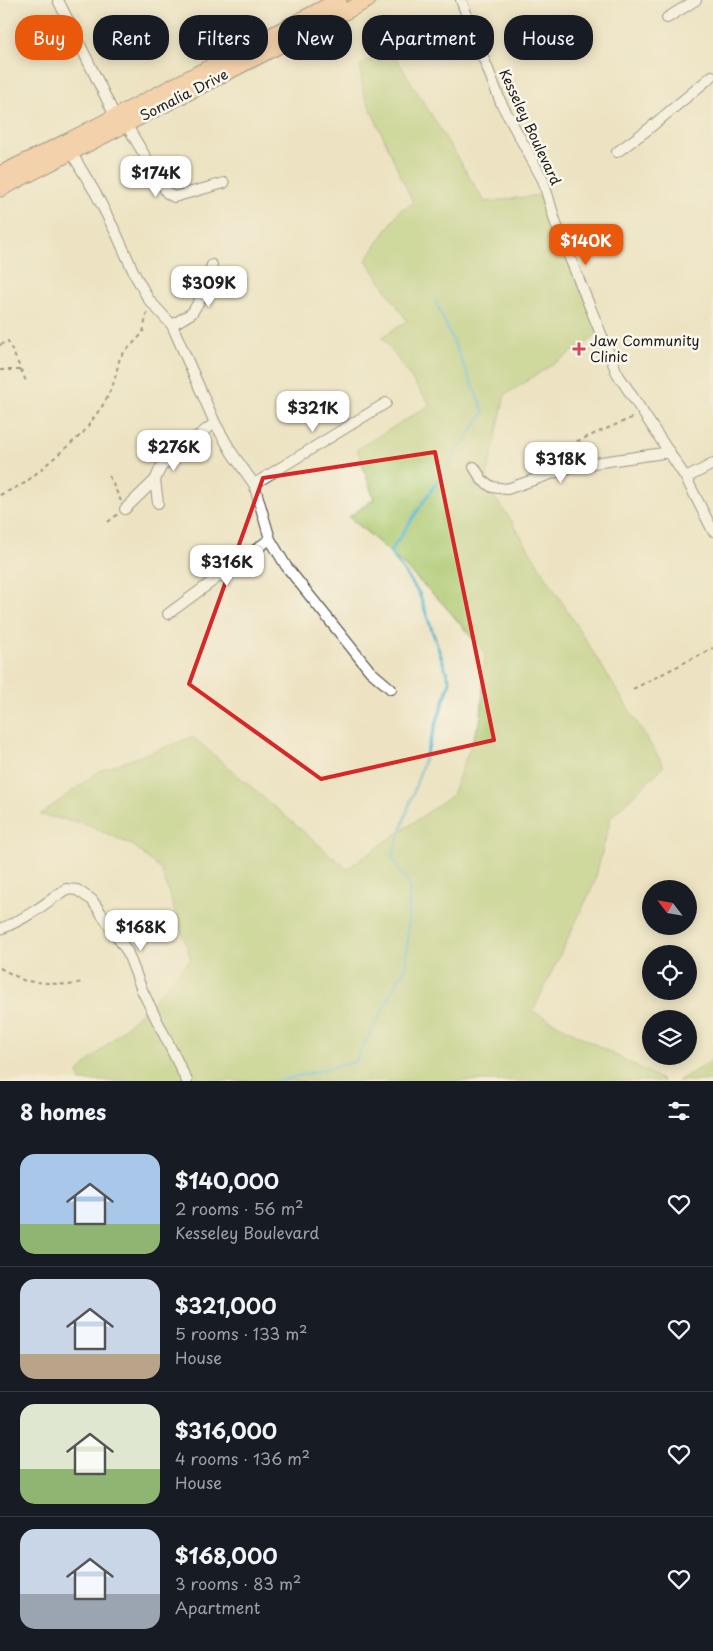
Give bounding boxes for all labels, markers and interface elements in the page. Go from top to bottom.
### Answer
chip: Buy [15,15,83,60]
chip: Rent [93,15,169,60]
chip: Filters [179,15,268,60]
chip: New [278,15,352,60]
chip: Apartment [362,15,494,60]
chip: House [504,15,593,60]
street label: Somalia Drive [136,63,232,126]
street label: Kesseley Boulevard [494,65,567,189]
pin: $174K [121,156,191,198]
text: $174K [131,160,181,184]
pin: $140K [551,224,621,266]
text: $140K [560,228,612,252]
pin: $309K [174,266,244,308]
text: $309K [182,270,236,294]
place label: Jaw Community Clinic [590,330,700,367]
marker: Jaw Community Clinic [572,342,586,356]
pin: $321K [278,390,348,433]
text: $321K [287,395,339,419]
pin: $276K [139,430,209,472]
text: $276K [148,434,200,458]
pin: $318K [526,442,596,484]
text: $318K [536,446,586,470]
pin: $316K [192,544,262,587]
text: $316K [201,549,253,573]
north arrow [642,880,698,935]
map controls [642,880,697,1065]
pin: $168K [106,910,176,952]
text: $168K [116,914,166,938]
button: locate [642,945,697,1000]
button: layers [642,1010,697,1065]
text: 8 homes [20,1095,106,1127]
icon: filters [665,1097,693,1125]
text: $140,000 [175,1164,279,1196]
icon: home [60,1174,120,1234]
icon: heart [665,1190,693,1218]
text: 2 rooms · 56 m² [175,1196,304,1220]
text: Kesseley Boulevard [175,1220,319,1244]
text: $321,000 [175,1289,276,1321]
icon: home [60,1299,120,1359]
icon: heart [665,1315,693,1343]
text: 5 rooms · 133 m² [175,1321,308,1345]
text: House [175,1345,222,1369]
text: $316,000 [175,1414,277,1446]
icon: home [60,1424,120,1484]
icon: heart [665,1440,693,1468]
text: 4 rooms · 136 m² [175,1446,310,1470]
text: House [175,1470,222,1494]
text: $168,000 [175,1539,278,1571]
icon: home [60,1549,120,1609]
icon: heart [665,1565,693,1593]
text: 3 rooms · 83 m² [175,1571,301,1595]
text: Apartment [175,1595,260,1619]

